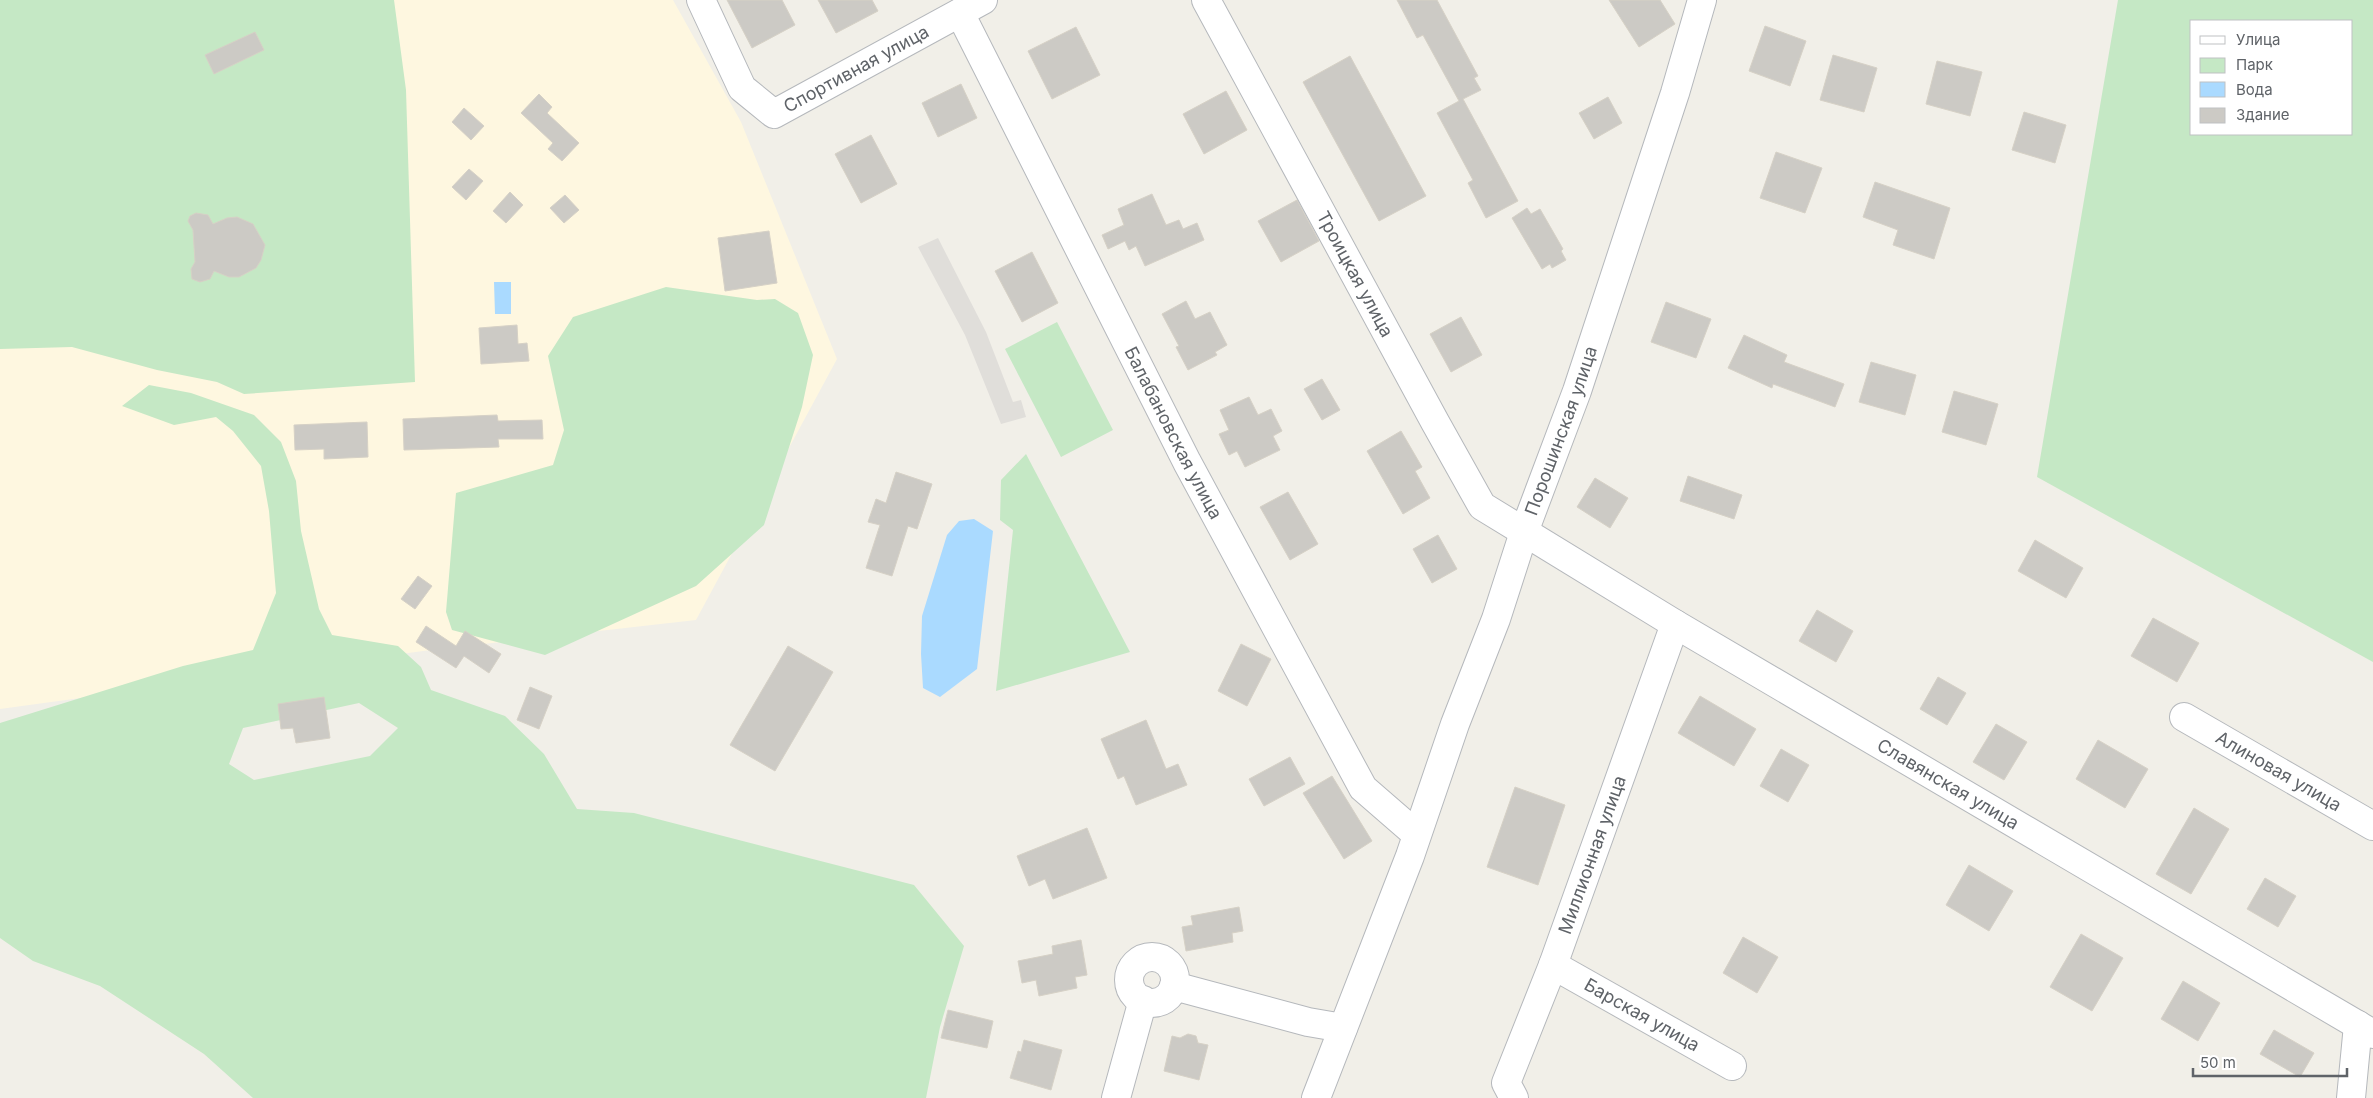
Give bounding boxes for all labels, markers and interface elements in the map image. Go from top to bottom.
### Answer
legend [2190,20,2353,135]
street label: Спортивная улица [780,21,932,117]
text: Улица [2236,30,2280,49]
text: Парк [2236,55,2273,74]
text: Вода [2236,80,2273,99]
text: Здание [2236,105,2290,124]
street label: Троицкая улица [1313,207,1398,340]
street label: Балабановская улица [1120,343,1227,523]
street label: Порошинская улица [1520,343,1601,518]
street label: Алиновая улица [2212,727,2345,815]
street label: Славянская улица [1873,734,2023,834]
street label: Миллионная улица [1554,773,1630,937]
street label: Барская улица [1581,974,1703,1056]
scale bar [2193,1046,2347,1078]
text: 50 m [2200,1053,2236,1072]

